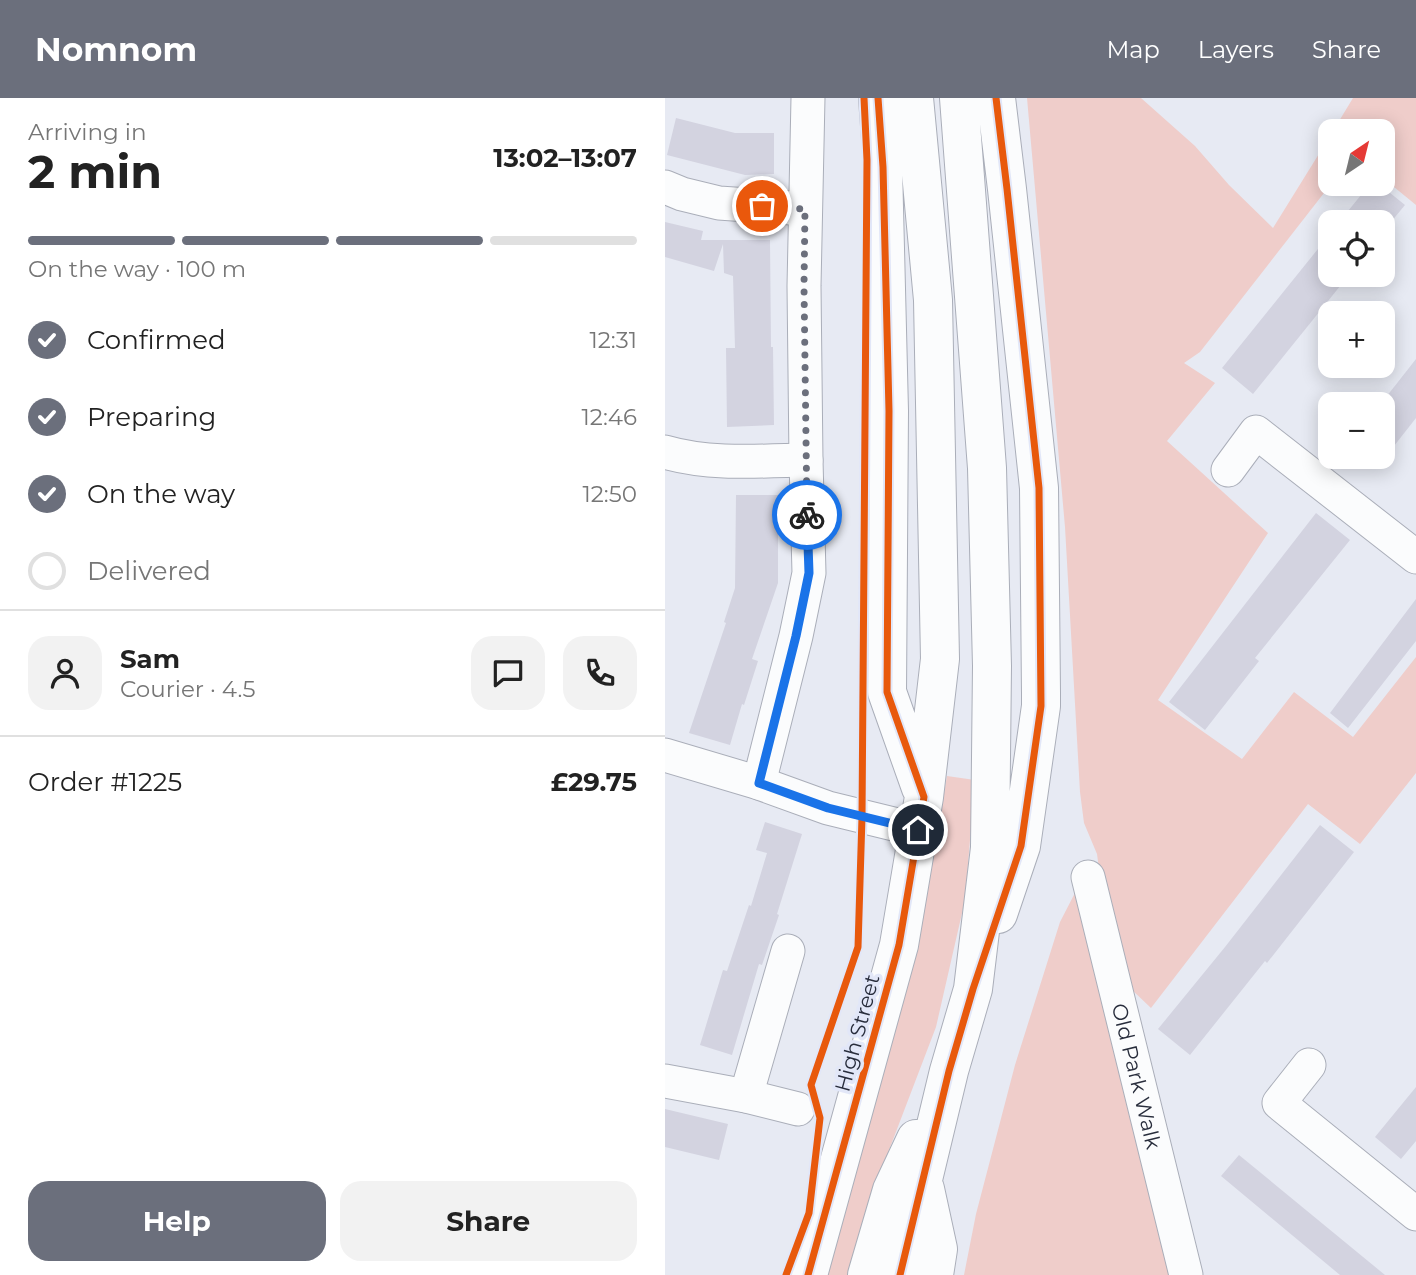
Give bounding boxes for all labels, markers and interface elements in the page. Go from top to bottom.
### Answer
text: Nomnom [35,29,197,69]
text: Map [1106,35,1160,64]
text: Layers [1198,35,1274,64]
text: Share [1312,35,1381,64]
text: Arriving in [28,118,147,146]
north arrow [1318,119,1395,196]
map controls [1318,119,1395,469]
text: 13:02–13:07 [493,142,637,174]
text: 2 min [28,143,162,200]
pin [732,176,792,236]
icon: bag [743,187,781,225]
button: locate [1318,210,1395,287]
text: On the way · 100 m [28,255,246,283]
button: + [1318,301,1395,378]
icon: check [28,321,66,359]
text: Confirmed [87,324,226,356]
text: 12:31 [589,326,637,354]
button: − [1318,392,1395,469]
icon: check [28,398,66,436]
text: Preparing [87,401,216,433]
text: 12:46 [582,403,637,431]
icon: check [28,475,66,513]
text: On the way [87,478,235,510]
text: 12:50 [583,480,637,508]
courier [772,480,842,550]
icon: bike [788,496,826,534]
text: Delivered [87,555,211,587]
button: person [28,636,102,710]
button: chat [471,636,545,710]
button: phone [563,636,637,710]
text: Sam [120,643,180,675]
text: Courier · 4.5 [120,675,255,703]
text: Order #1225 [28,766,182,798]
text: £29.75 [551,766,637,798]
pin [888,800,948,860]
icon: home [899,811,937,849]
street label: High Street [829,972,885,1094]
street label: Old Park Walk [1107,1001,1167,1152]
button: Help [28,1181,326,1261]
button: Share [340,1181,637,1261]

